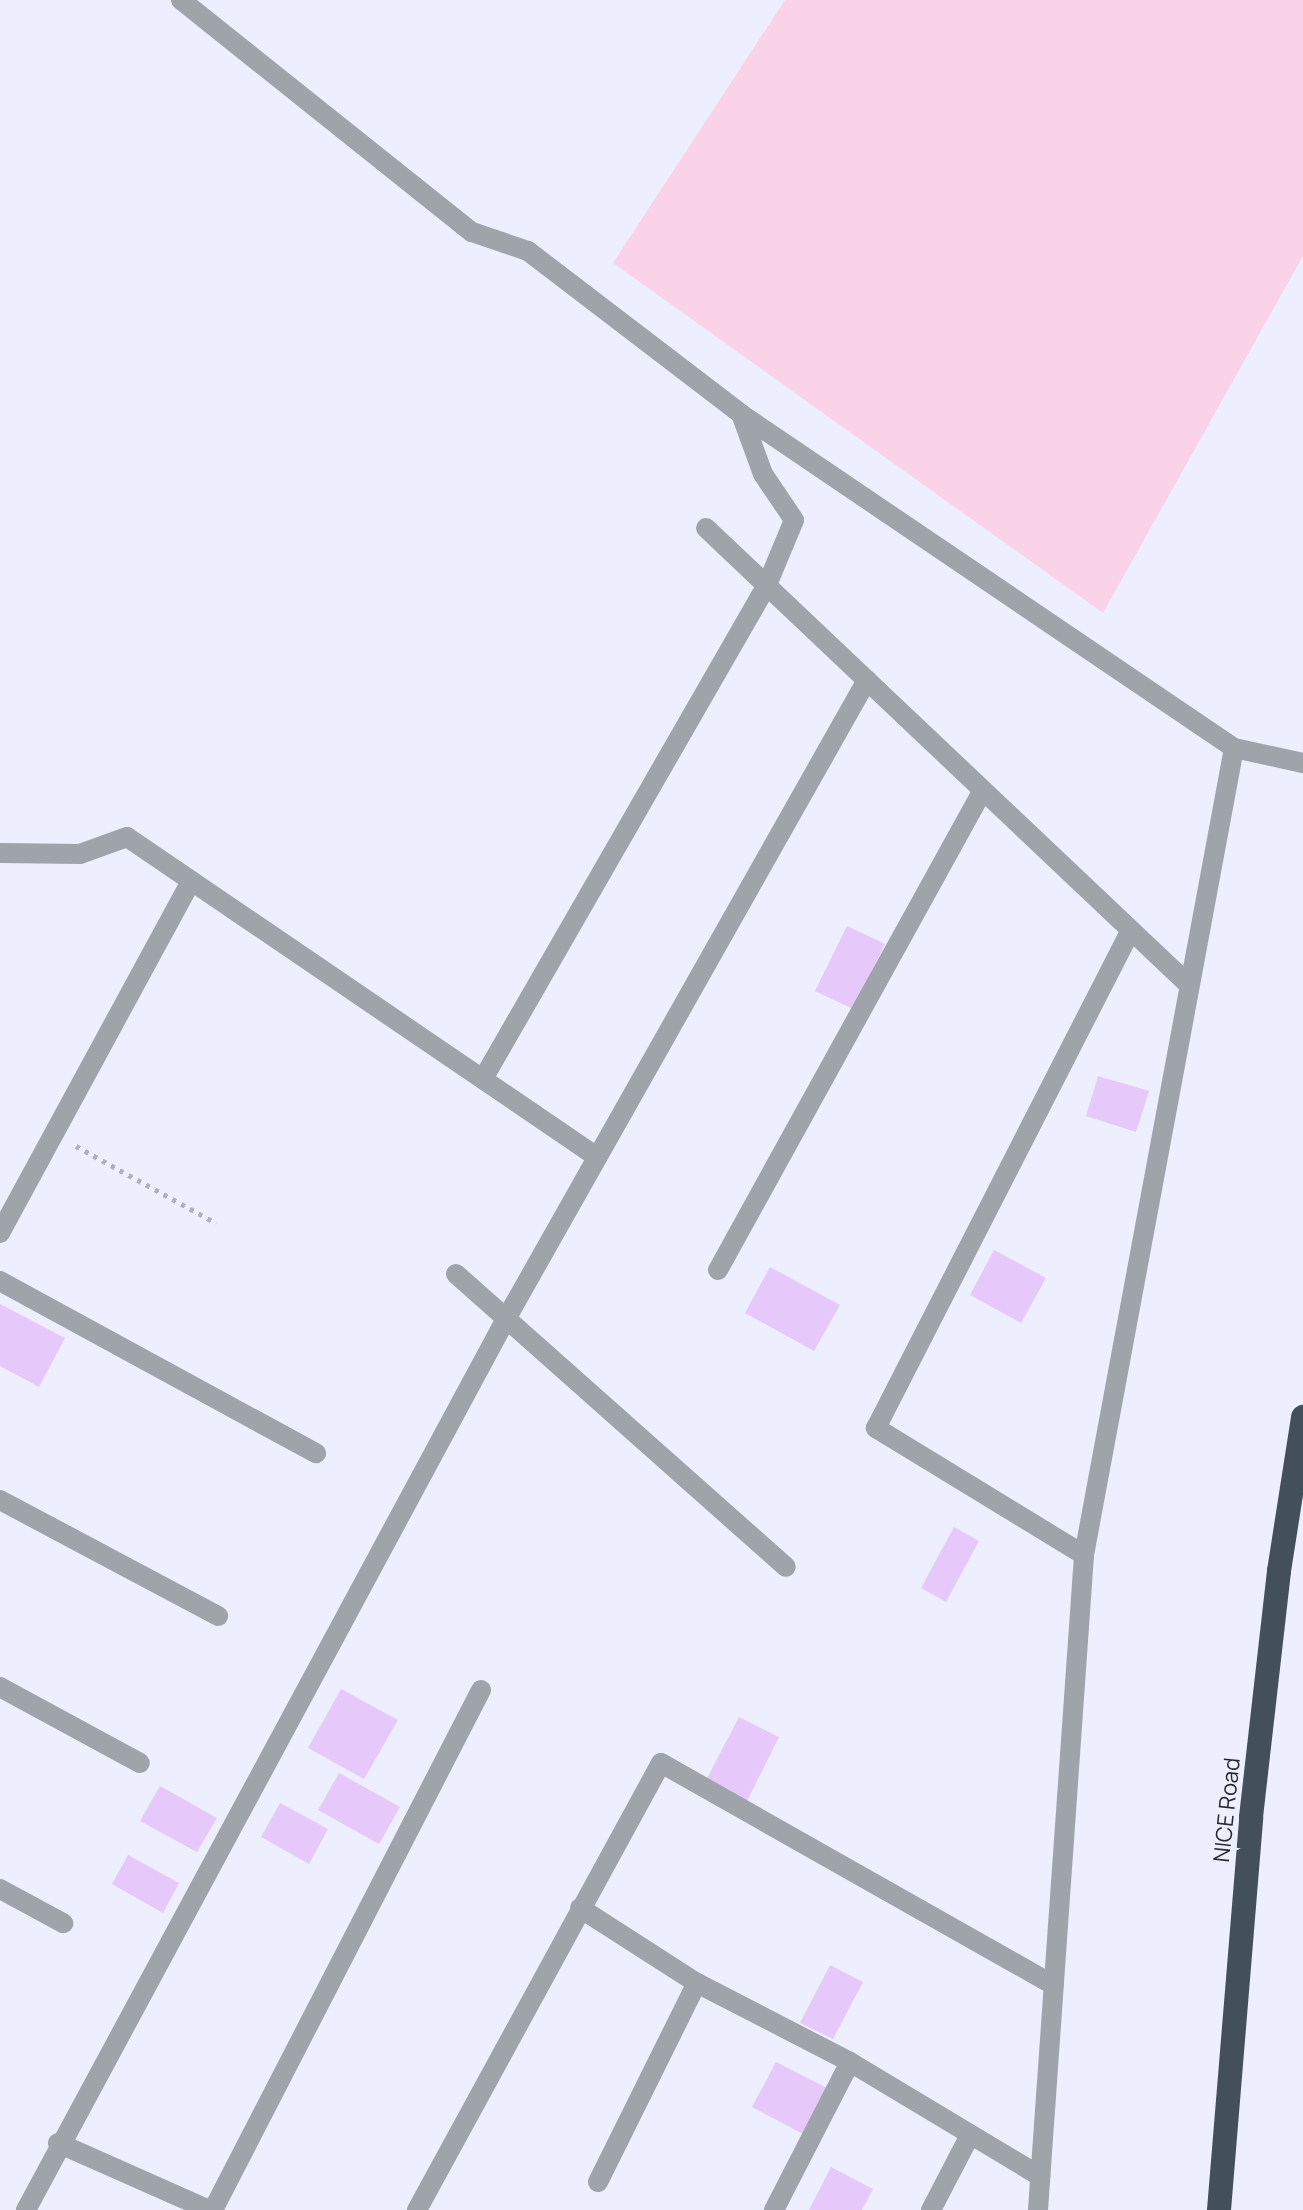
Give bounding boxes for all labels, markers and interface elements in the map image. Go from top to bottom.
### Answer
street label: NICE Road [1208,1756,1246,1864]

